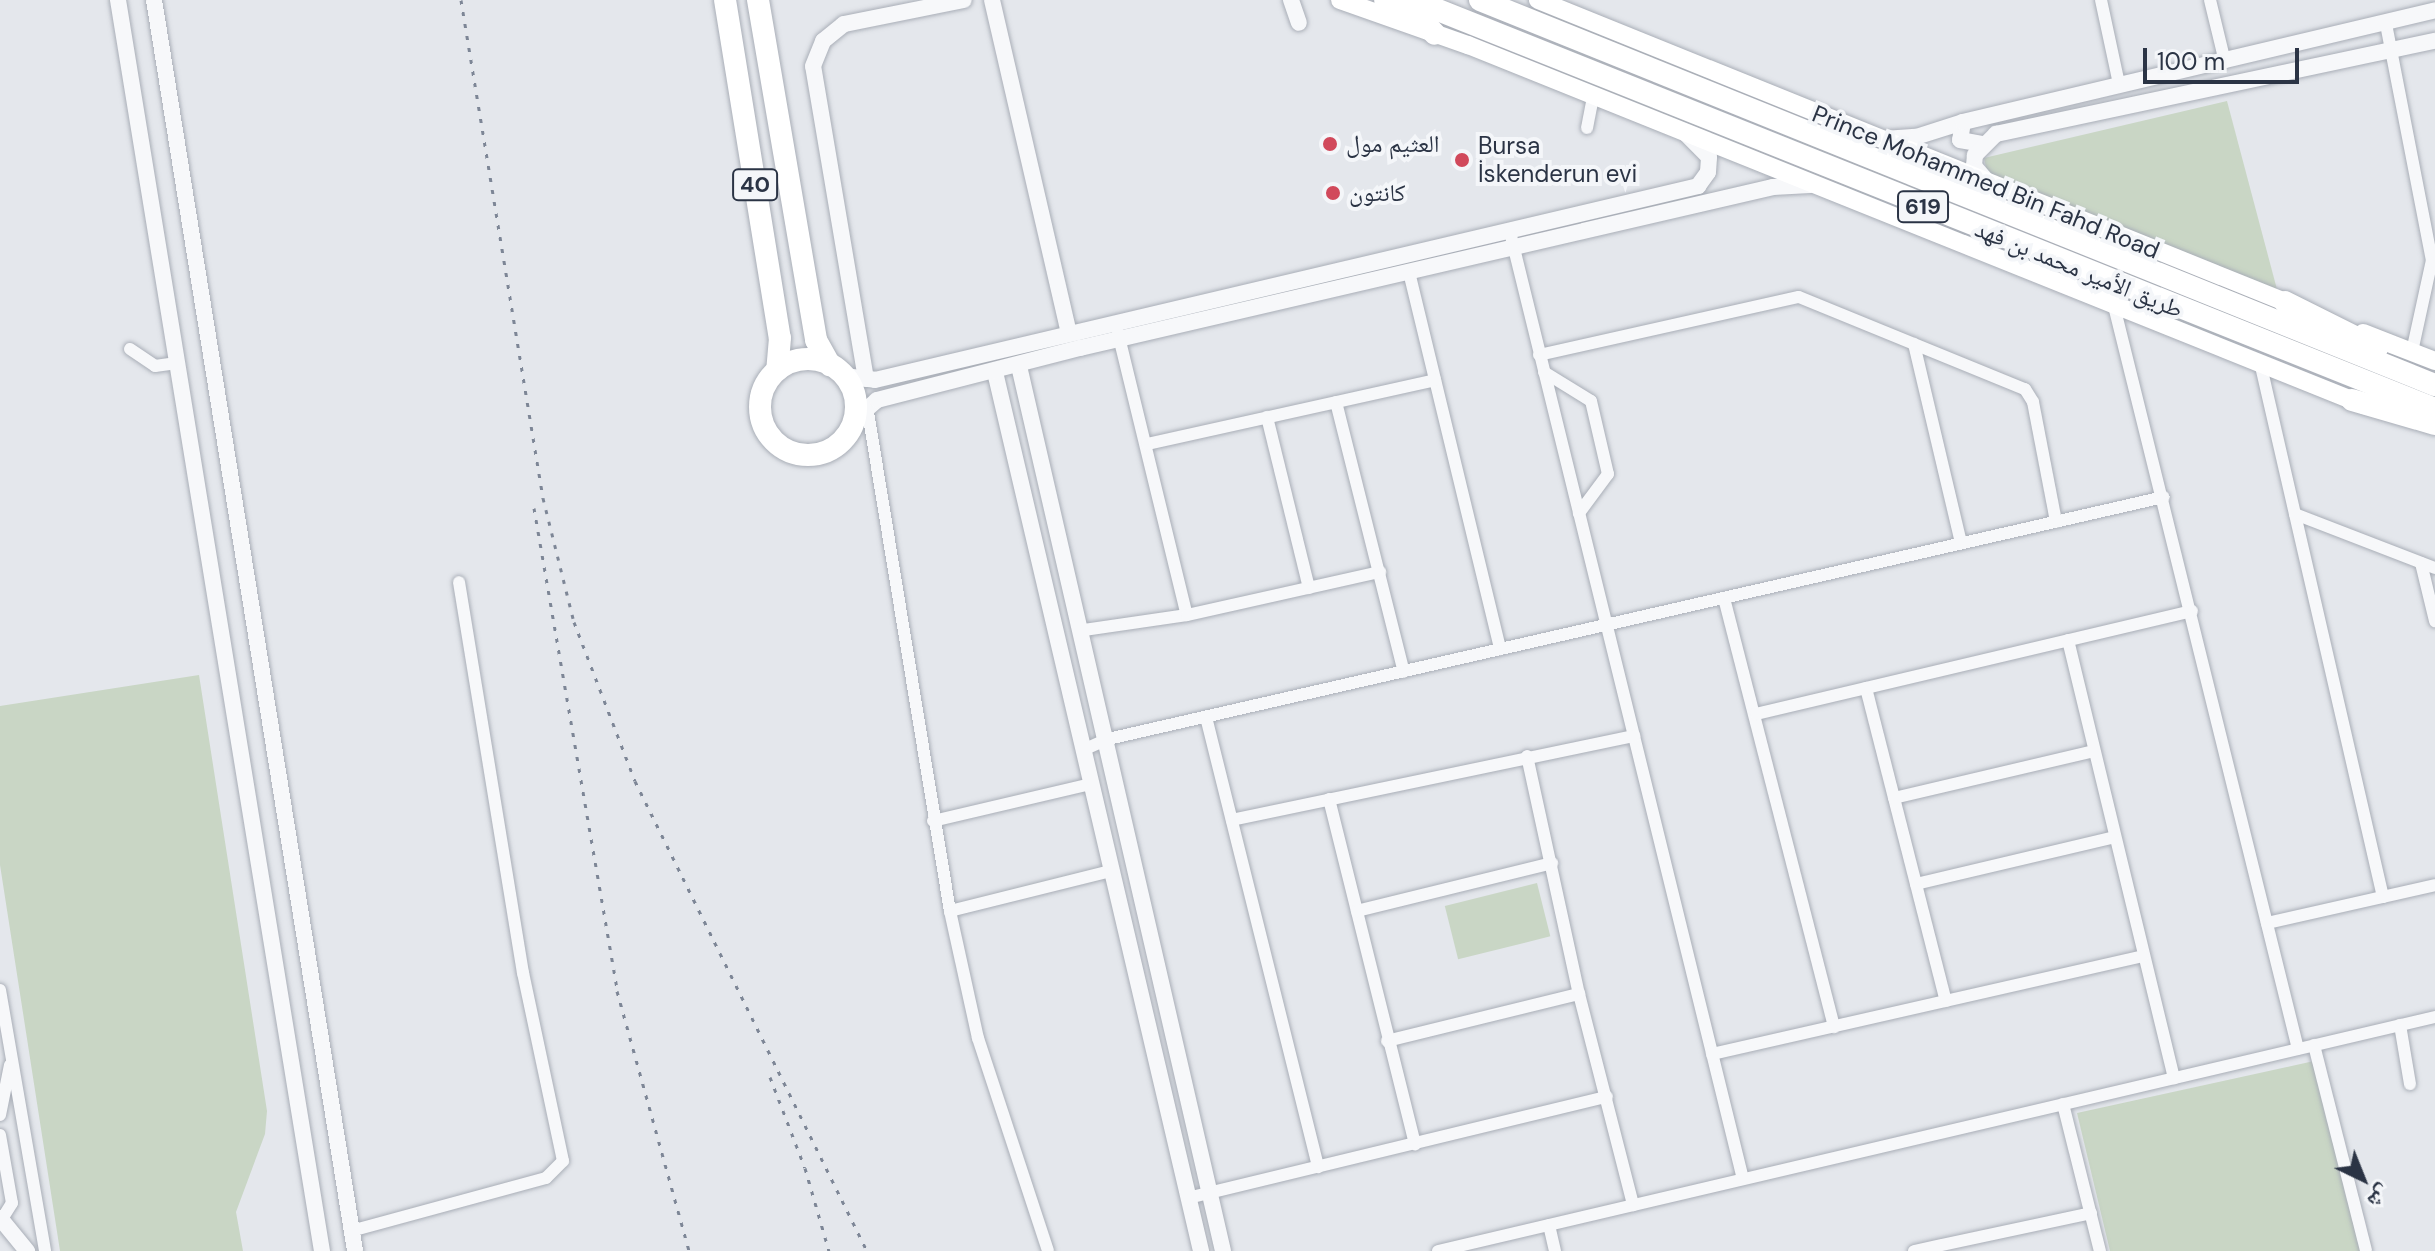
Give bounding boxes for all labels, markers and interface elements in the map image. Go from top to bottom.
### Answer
scale bar [2147,32,2303,82]
text: 100 m [2157,46,2225,77]
street label: Prince Mohammed Bin Fahd Road [1808,99,2164,265]
place label: العثيم مول [1346,130,1440,158]
place label: Bursa İskenderun evi [1478,132,1637,188]
marker: العثيم مول [1321,135,1339,153]
marker: Bursa İskenderun evi [1453,151,1471,169]
road number: 40 [731,167,779,203]
place label: كانتون [1349,179,1406,207]
marker: كانتون [1324,184,1342,202]
road number: 619 [1897,189,1949,225]
street label: طريق الأمير محمد بن فهد [1971,214,2187,324]
north arrow [2323,1139,2403,1219]
text: ش [2361,1178,2398,1215]

